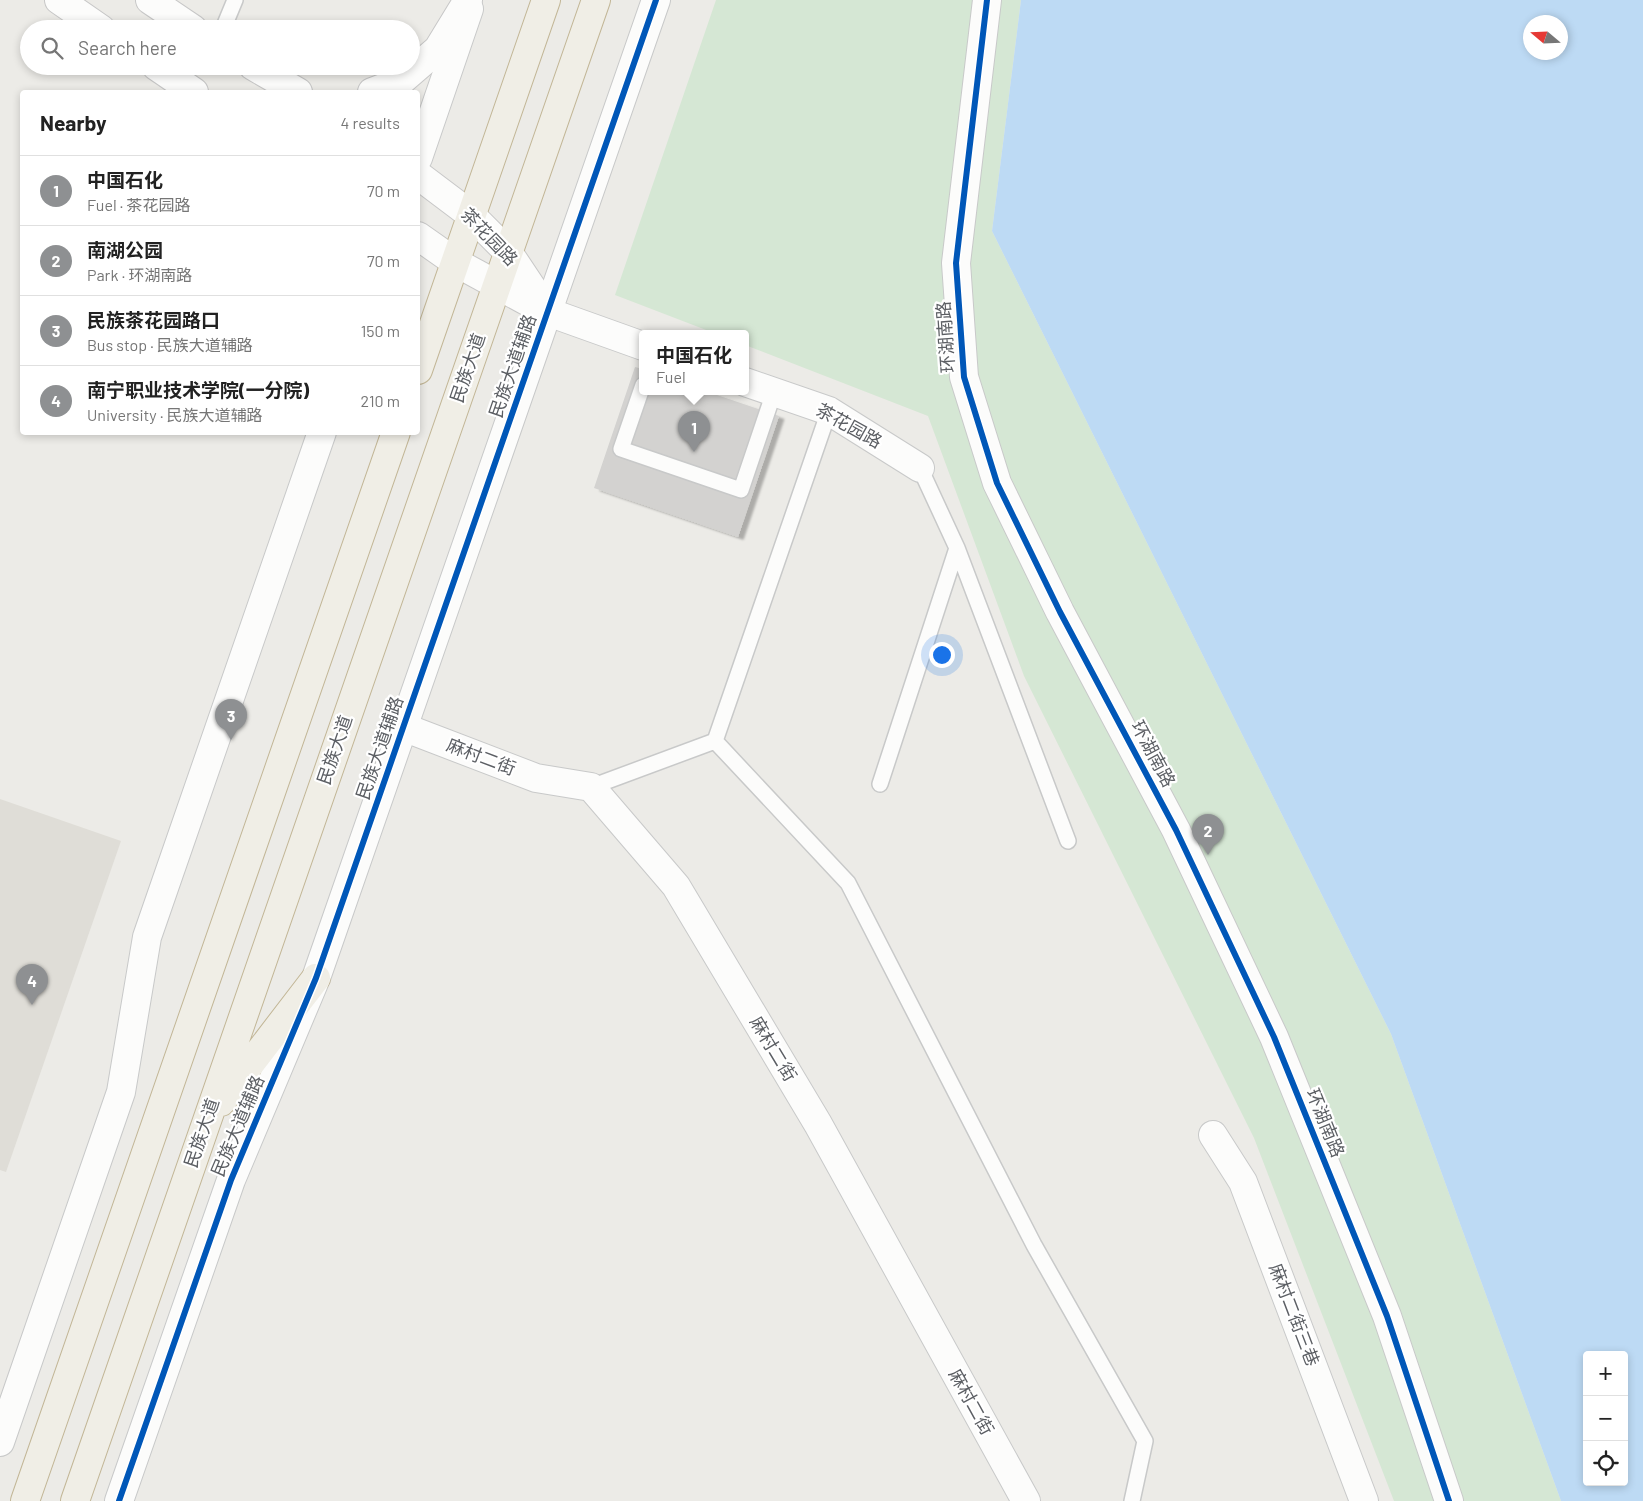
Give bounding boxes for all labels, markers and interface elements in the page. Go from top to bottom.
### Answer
north arrow [1523,15,1568,60]
search box [20,20,420,75]
icon: search [38,34,66,62]
text: Search here [78,36,177,59]
text: Nearby [40,110,106,135]
text: 4 results [340,113,400,132]
text: 中国石化 [87,168,163,191]
text: 1 [53,181,59,200]
text: 70 m [367,181,400,200]
text: Fuel · 茶花园路 [87,195,190,214]
street label: 茶花园路 [457,203,523,270]
text: 南湖公园 [87,238,163,261]
text: 2 [52,251,60,270]
text: 70 m [367,251,400,270]
text: Park · 环湖南路 [87,265,192,284]
street label: 环湖南路 [932,300,958,374]
text: 民族茶花园路口 [87,308,220,331]
street label: 民族大道辅路 [484,311,540,420]
text: 3 [52,321,60,340]
text: 150 m [361,321,400,340]
street label: 民族大道 [445,330,489,405]
popup [639,330,749,395]
text: Bus stop · 民族大道辅路 [87,335,253,354]
text: 中国石化 [656,343,732,366]
text: Fuel [656,367,686,386]
text: 南宁职业技术学院(一分院) [87,378,309,401]
text: 4 [51,391,61,410]
text: 210 m [361,391,400,410]
street label: 茶花园路 [813,398,886,452]
text: University · 民族大道辅路 [87,405,262,424]
pin: 1 [678,411,710,452]
your location [929,642,955,668]
street label: 民族大道辅路 [351,693,407,802]
pin: 3 [215,699,247,740]
street label: 民族大道 [312,712,356,787]
street label: 环湖南路 [1127,717,1180,790]
street label: 麻村二街 [444,733,519,779]
pin: 2 [1192,814,1224,855]
pin: 4 [16,964,48,1005]
street label: 麻村二街 [746,1012,802,1085]
street label: 民族大道辅路 [206,1072,268,1180]
street label: 环湖南路 [1302,1085,1350,1160]
street label: 民族大道 [179,1095,223,1170]
street label: 麻村二街三巷 [1265,1260,1325,1369]
map controls [1583,1351,1628,1486]
button: + [1583,1351,1628,1396]
street label: 麻村二街 [945,1365,999,1438]
button: − [1583,1396,1628,1441]
button: locate [1583,1441,1628,1486]

